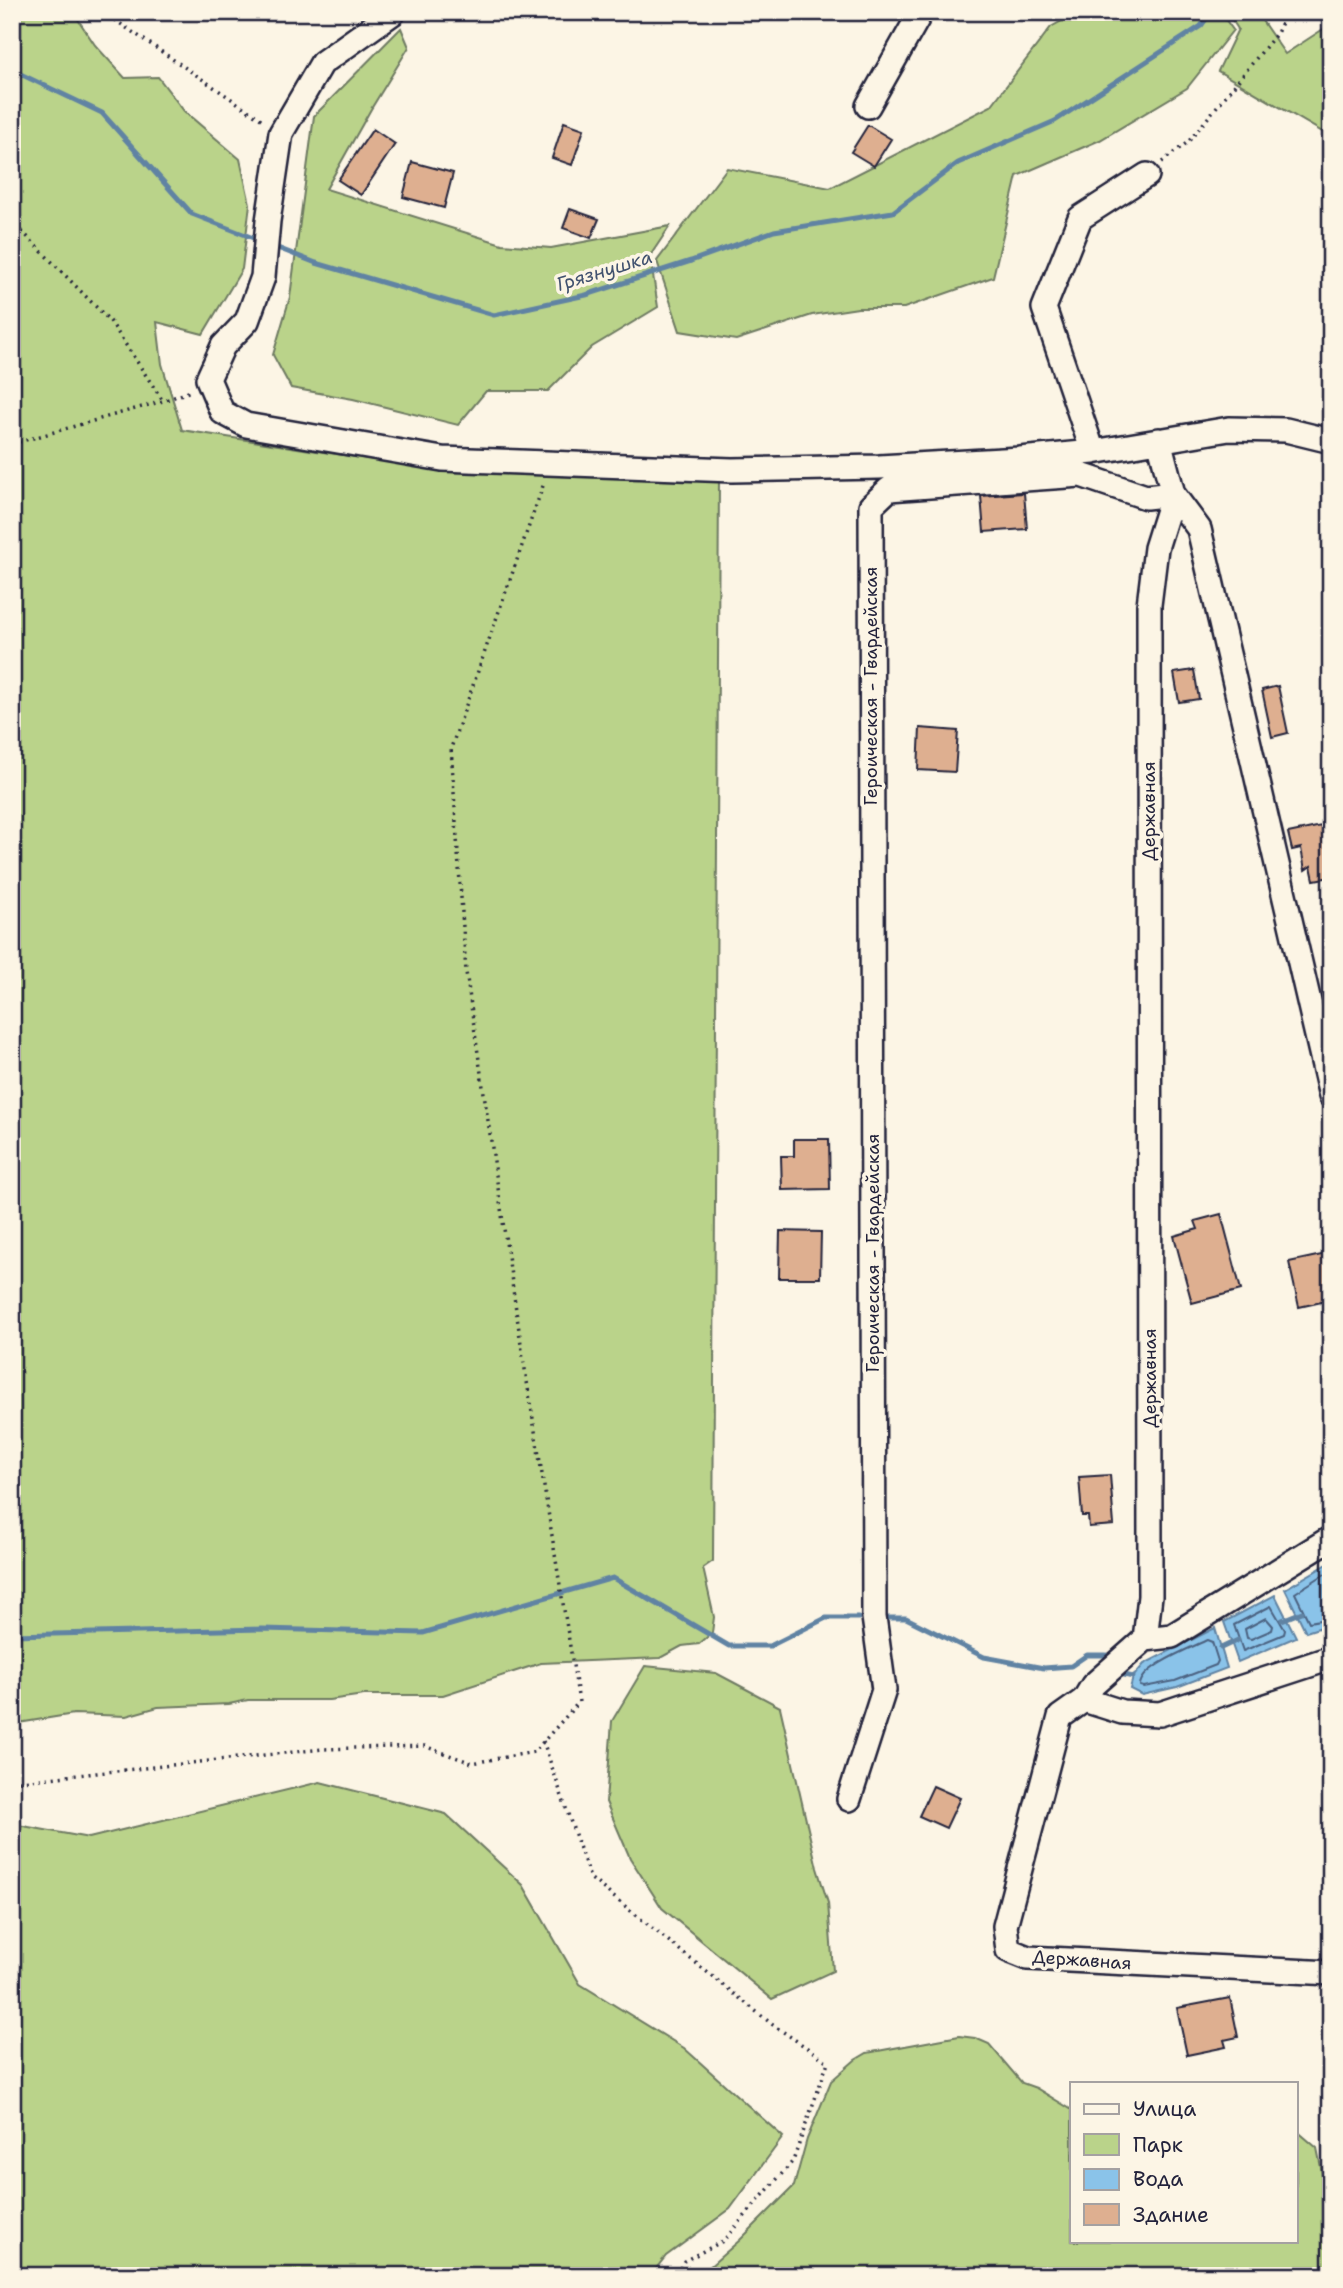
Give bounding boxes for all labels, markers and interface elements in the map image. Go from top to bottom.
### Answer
water label: Грязнушка [553,244,655,297]
street label: Героическая - Гвардейская [859,567,883,805]
street label: Державная [1137,761,1161,861]
street label: Героическая - Гвардейская [861,1134,885,1372]
street label: Державная [1138,1328,1162,1428]
street label: Державная [1032,1945,1132,1975]
legend [1070,2082,1298,2242]
text: Улица [1133,2095,1196,2123]
text: Парк [1133,2131,1183,2159]
text: Вода [1133,2165,1183,2193]
text: Здание [1133,2201,1209,2229]

